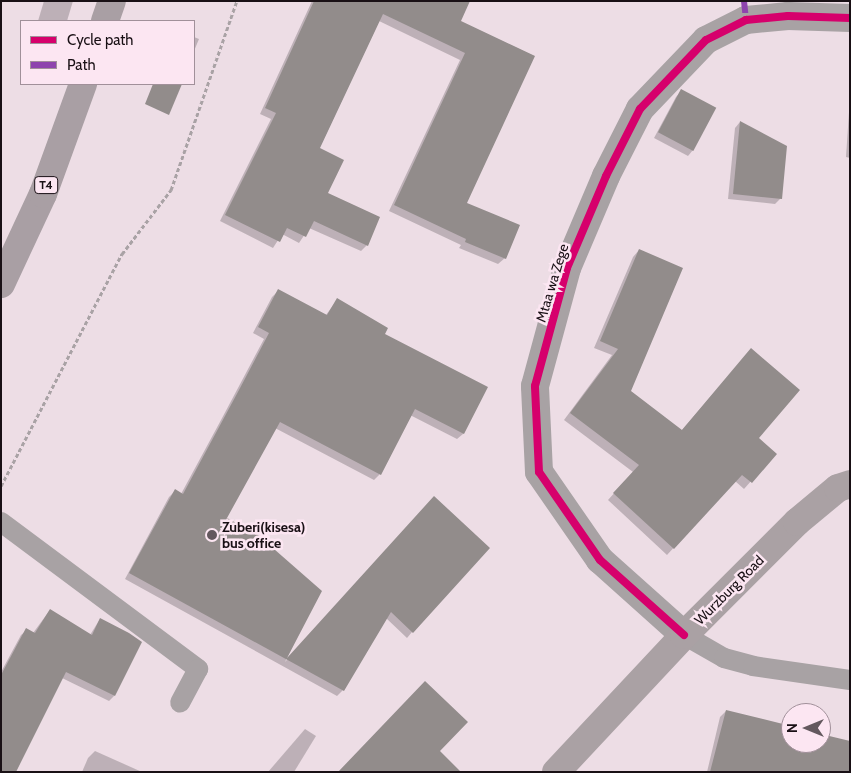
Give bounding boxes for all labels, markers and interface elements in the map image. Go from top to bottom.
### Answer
legend [20,20,195,85]
text: Cycle path [67,31,133,49]
text: Path [67,56,96,74]
road number: T4 [34,176,58,194]
street label: Mtaa wa Zege [532,242,572,324]
place label: Zuberi(kisesa) bus office [222,519,305,552]
marker: Zuberi(kisesa) bus office [206,529,218,541]
street label: Wurzburg Road [691,552,767,628]
north arrow [781,703,831,753]
text: N [783,723,801,733]

